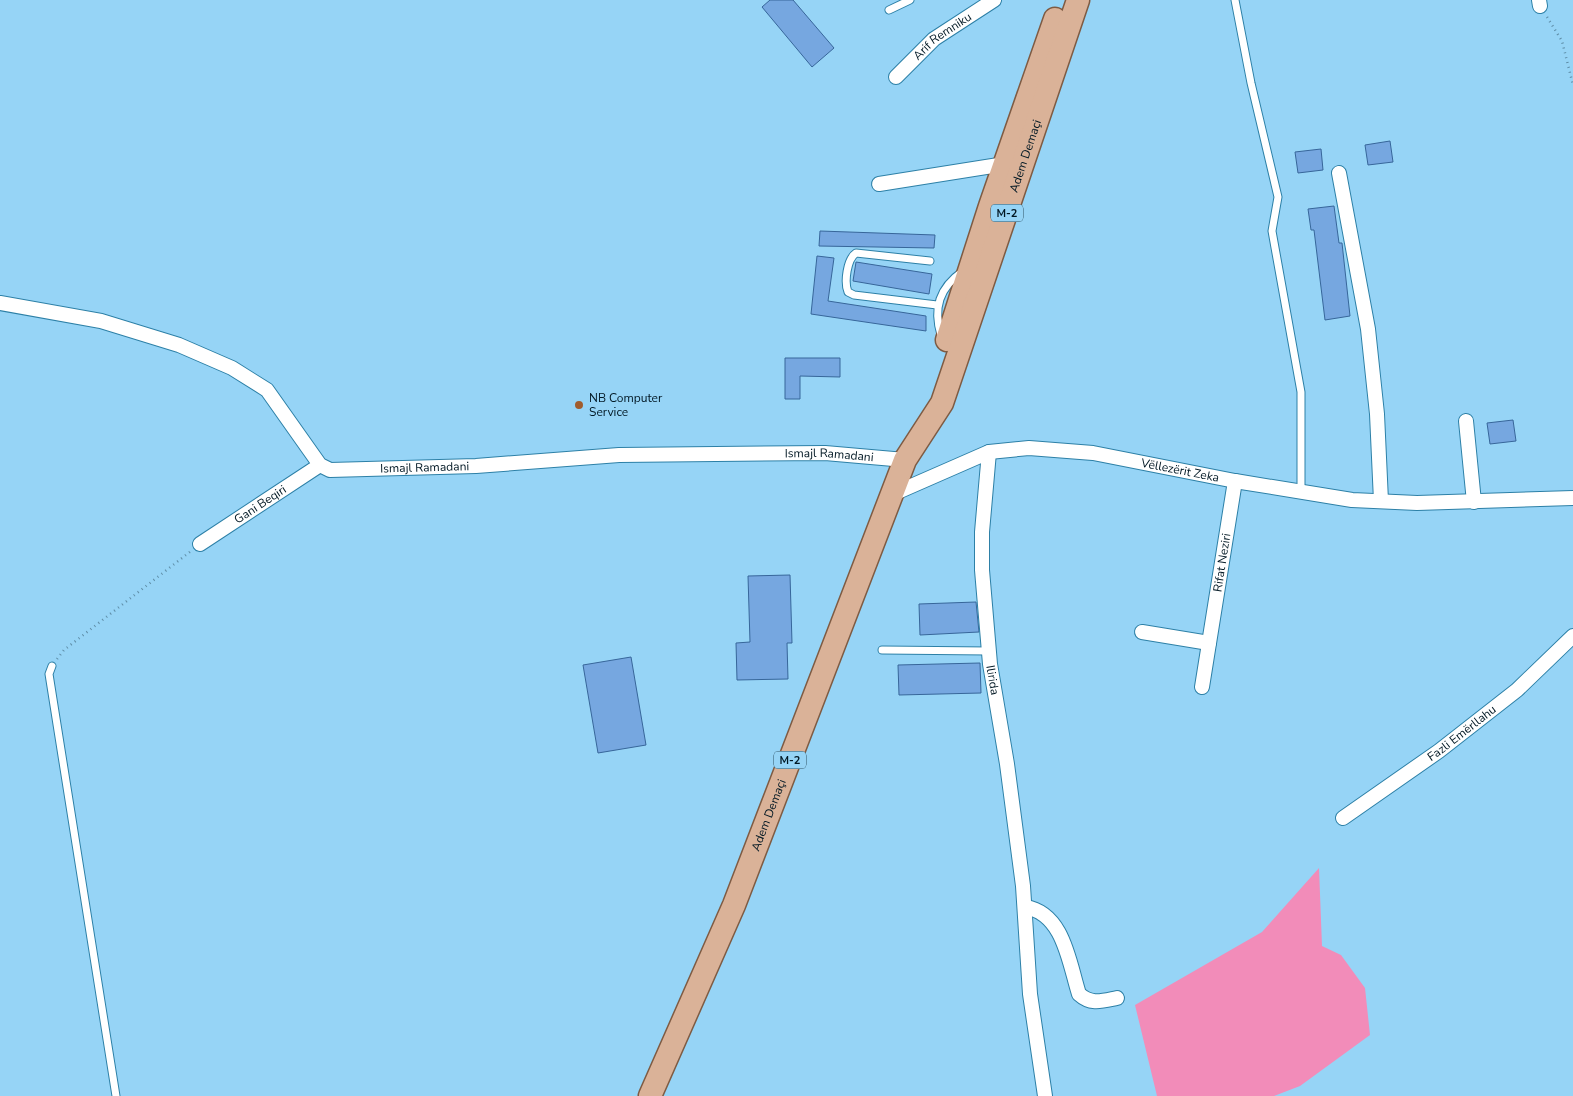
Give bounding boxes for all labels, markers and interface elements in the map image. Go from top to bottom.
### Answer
street label: Arif Remniku [909,9,975,64]
street label: Adem Demaçi [1006,118,1045,194]
road number: M-2 [991,204,1023,222]
place label: NB Computer Service [589,390,663,420]
marker: NB Computer Service [573,399,585,411]
street label: Ismajl Ramadani [785,445,874,465]
street label: Vëllezërit Zeka [1139,454,1221,486]
street label: Ismajl Ramadani [380,458,469,477]
street label: Gani Beqiri [231,481,289,527]
street label: Rifat Neziri [1209,532,1235,593]
street label: Ilirida [982,664,1003,696]
street label: Fazli Emërllahu [1424,701,1499,765]
road number: M-2 [774,752,806,768]
street label: Adem Demaçi [747,777,790,853]

